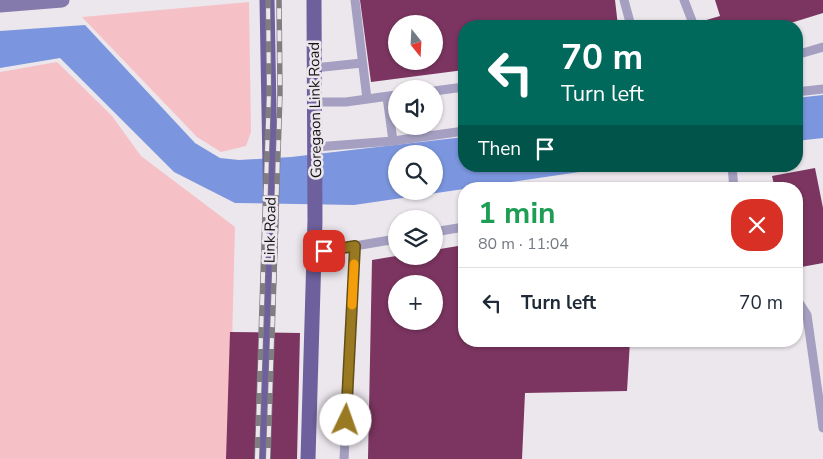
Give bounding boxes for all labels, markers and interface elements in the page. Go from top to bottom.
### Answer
north arrow [388,15,442,70]
map controls [388,15,443,330]
text: 70 m [561,34,643,81]
icon: left [478,40,543,105]
street label: Goregaon Link Road [304,42,326,178]
text: Turn left [561,79,644,109]
button: sound [388,80,443,135]
icon: arrive [531,135,559,163]
text: Then [478,136,521,162]
button: search [388,145,443,200]
text: 1 min [478,193,556,234]
street label: Link Road [259,197,281,263]
button: close [731,199,783,251]
button: layers [388,210,443,265]
pin [303,230,345,272]
text: 80 m · 11:04 [478,233,569,255]
icon: arrive [310,237,338,265]
button: + [388,275,443,330]
icon: left [478,289,506,317]
text: Turn left [521,290,596,316]
text: 70 m [739,290,783,316]
position arrow [319,393,371,445]

